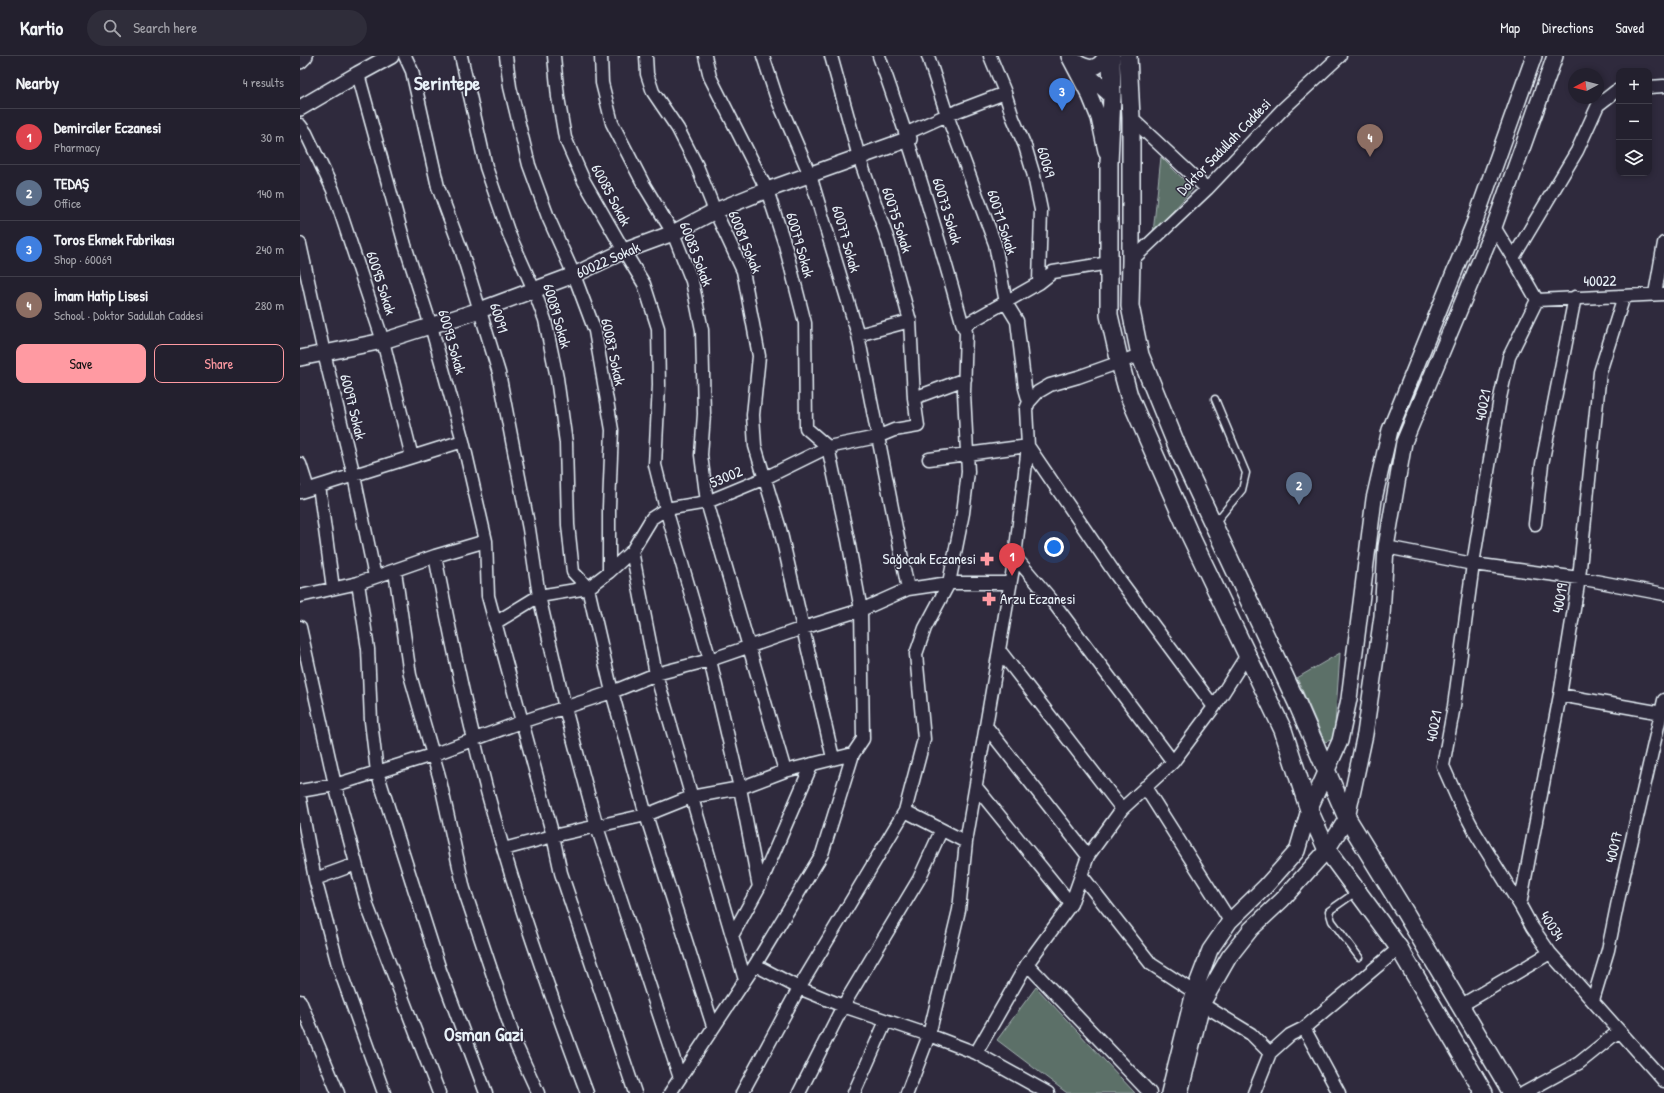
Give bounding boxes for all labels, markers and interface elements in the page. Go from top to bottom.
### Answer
search box [87,10,367,46]
text: Kartio [20,15,63,41]
icon: search [101,17,123,39]
text: Search here [133,17,197,38]
text: Map [1500,18,1520,37]
text: Directions [1542,18,1593,37]
text: Saved [1615,18,1644,37]
north arrow [1568,68,1604,104]
map controls [1616,68,1652,176]
button: + [1616,68,1652,104]
district label: Serintepe [414,70,481,97]
text: Nearby [16,71,59,94]
text: 4 results [243,73,284,91]
pin: 3 [1049,78,1075,111]
street label: Doktor Sadullah Caddesi [1172,94,1275,200]
button: − [1616,104,1652,140]
text: Demirciler Eczanesi [54,117,161,138]
pin: 4 [1357,124,1383,157]
text: 1 [27,128,31,146]
text: 30 m [261,128,284,146]
text: Pharmacy [54,138,100,156]
button: layers [1616,140,1652,176]
street label: 60069 [1032,144,1061,180]
street label: 60085 Sokak [586,160,636,229]
text: TEDAŞ [54,173,89,194]
street label: 60073 Sokak [927,175,968,247]
text: 2 [26,184,32,202]
text: 140 m [257,184,284,202]
street label: 60075 Sokak [877,184,918,255]
street label: 60071 Sokak [982,187,1023,257]
text: Office [54,194,81,212]
street label: 60077 Sokak [827,203,866,275]
street label: 60081 Sokak [723,207,768,276]
street label: 60079 Sokak [781,210,820,280]
street label: 60083 Sokak [675,219,718,289]
text: Toros Ekmek Fabrikası [54,229,175,250]
street label: 60022 Sokak [572,236,643,283]
text: 3 [26,240,32,258]
text: 240 m [255,240,284,258]
street label: 60095 Sokak [361,248,402,317]
text: Shop · 60069 [54,250,112,268]
street label: 40022 [1583,270,1617,291]
street label: 60089 Sokak [538,281,577,351]
text: İmam Hatip Lisesi [54,285,148,306]
text: 4 [27,296,31,314]
text: 280 m [255,296,284,314]
street label: 60091 [485,300,514,335]
text: School · Doktor Sadullah Caddesi [54,306,203,324]
street label: 60093 Sokak [433,307,472,377]
street label: 60087 Sokak [596,316,631,387]
button: Save [16,344,146,383]
button: Share [154,344,284,383]
street label: 60097 Sokak [335,372,372,442]
street label: 40021 [1469,388,1496,422]
street label: 53002 [706,460,745,493]
pin: 2 [1286,472,1312,505]
your location [1044,537,1064,557]
pin: 1 [999,543,1025,576]
place label: Sağocak Eczanesi [883,548,976,569]
pharmacy icon: Sağocak Eczanesi [979,551,995,567]
street label: 40019 [1547,581,1573,615]
place label: Arzu Eczanesi [1000,588,1076,609]
pharmacy icon: Arzu Eczanesi [981,591,997,607]
street label: 40021 [1420,709,1447,743]
street label: 40017 [1600,829,1627,865]
street label: 40034 [1535,907,1570,945]
district label: Osman Gazi [444,1021,524,1047]

